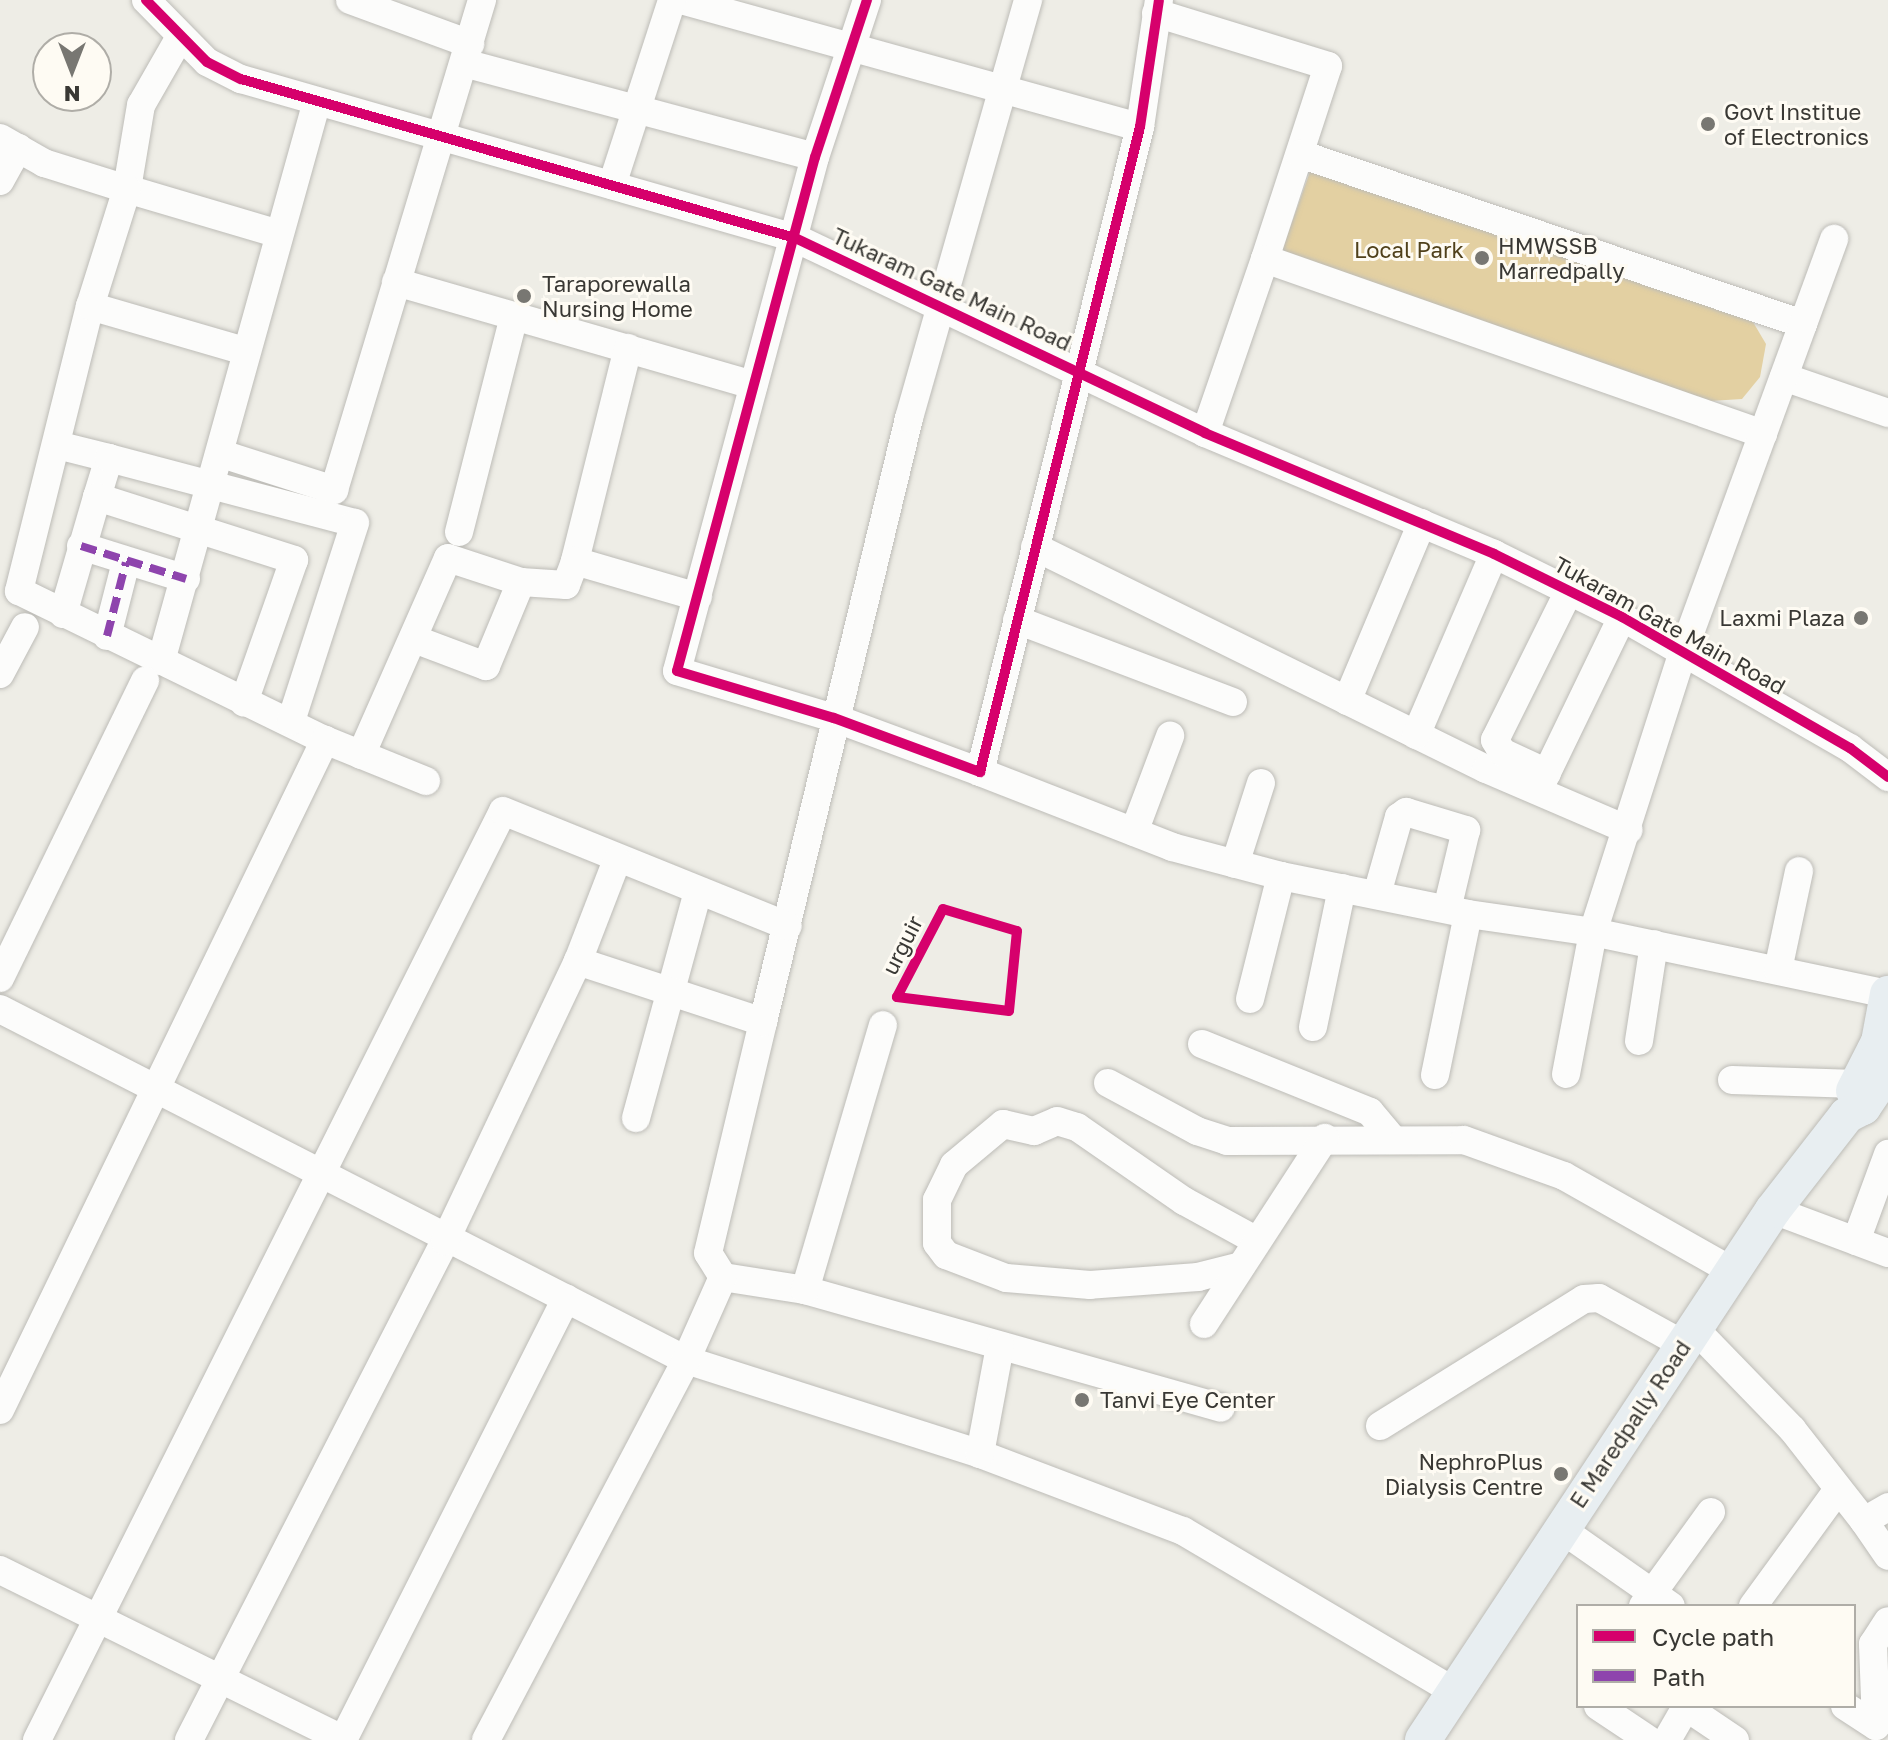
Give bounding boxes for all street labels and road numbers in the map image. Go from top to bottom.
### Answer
street label: Tukaram Gate Main Road [828,222,1076,356]
street label: Tukaram Gate Main Road [1550,550,1790,700]
street label: urguir [876,911,928,979]
street label: E Maredpally Road [1564,1335,1696,1513]

